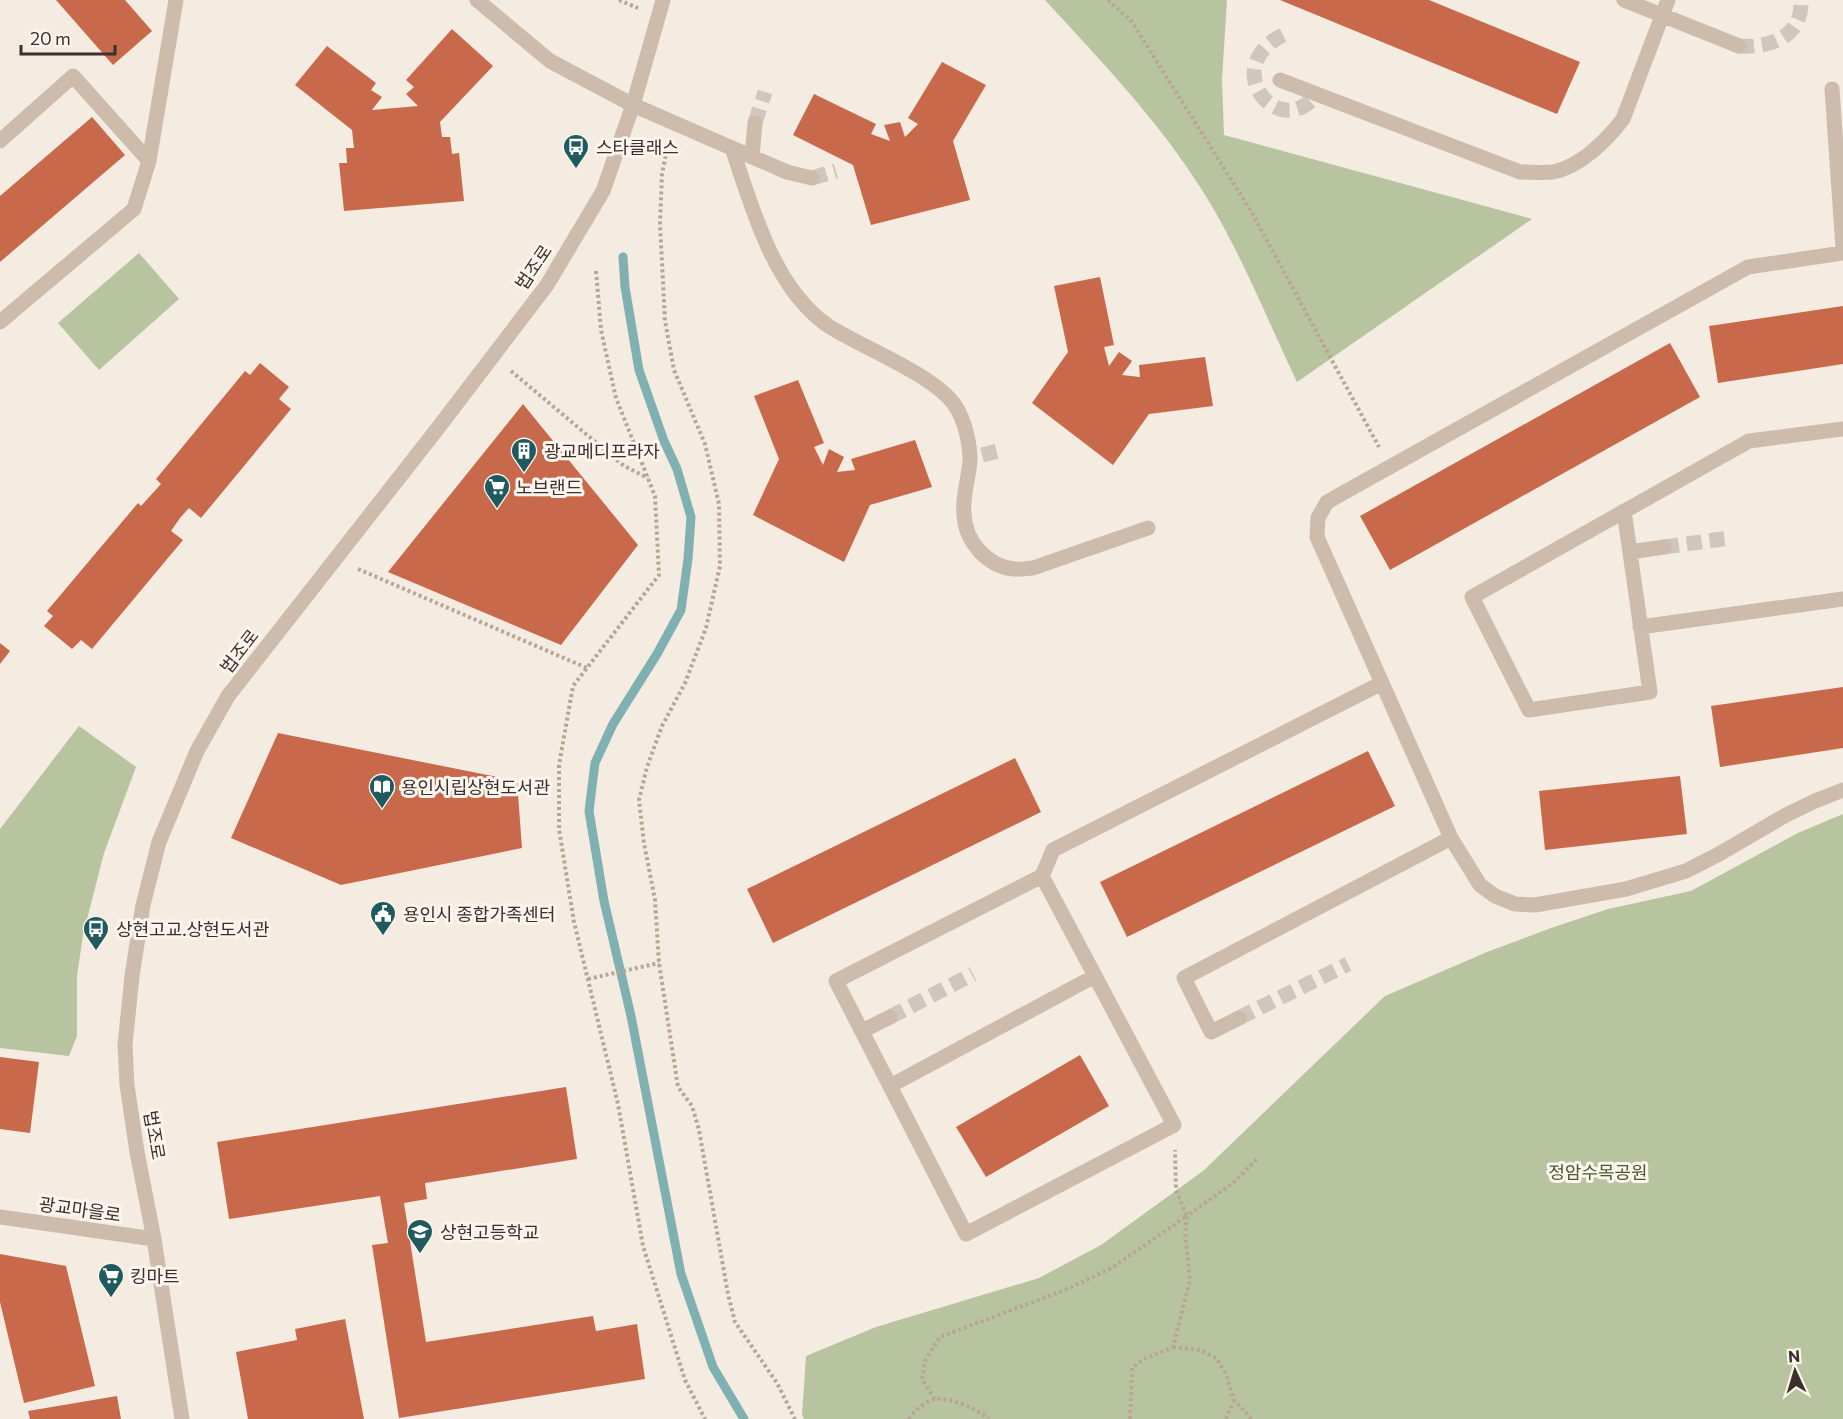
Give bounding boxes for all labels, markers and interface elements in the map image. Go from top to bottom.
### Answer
scale bar [21,18,116,56]
text: 20 m [30,27,71,49]
bus stop icon: 스타클래스 [561,132,591,170]
place label: 스타클래스 [596,136,679,158]
street label: 법조로 [510,240,556,294]
building icon: 광교메디프라자 [509,436,539,474]
place label: 광교메디프라자 [544,440,660,462]
supermarket icon: 노브랜드 [482,472,512,510]
place label: 노브랜드 [516,476,582,498]
street label: 법조로 [215,625,263,677]
library icon: 용인시립상현도서관 [367,772,397,810]
place label: 용인시립상현도서관 [401,776,550,798]
public building icon: 용인시 종합가족센터 [368,899,398,937]
place label: 용인시 종합가족센터 [403,903,556,925]
bus stop icon: 상현고교.상현도서관 [81,914,111,952]
place label: 상현고교.상현도서관 [116,918,270,940]
street label: 법조로 [140,1109,170,1161]
park label: 정암수목공원 [1548,1161,1648,1183]
street label: 광교마을로 [37,1192,123,1226]
school or university icon: 상현고등학교 [405,1217,435,1255]
place label: 상현고등학교 [440,1221,539,1243]
supermarket icon: 킹마트 [96,1261,126,1299]
place label: 킹마트 [130,1265,180,1287]
north arrow [1765,1341,1825,1401]
text: N [1787,1346,1801,1365]

